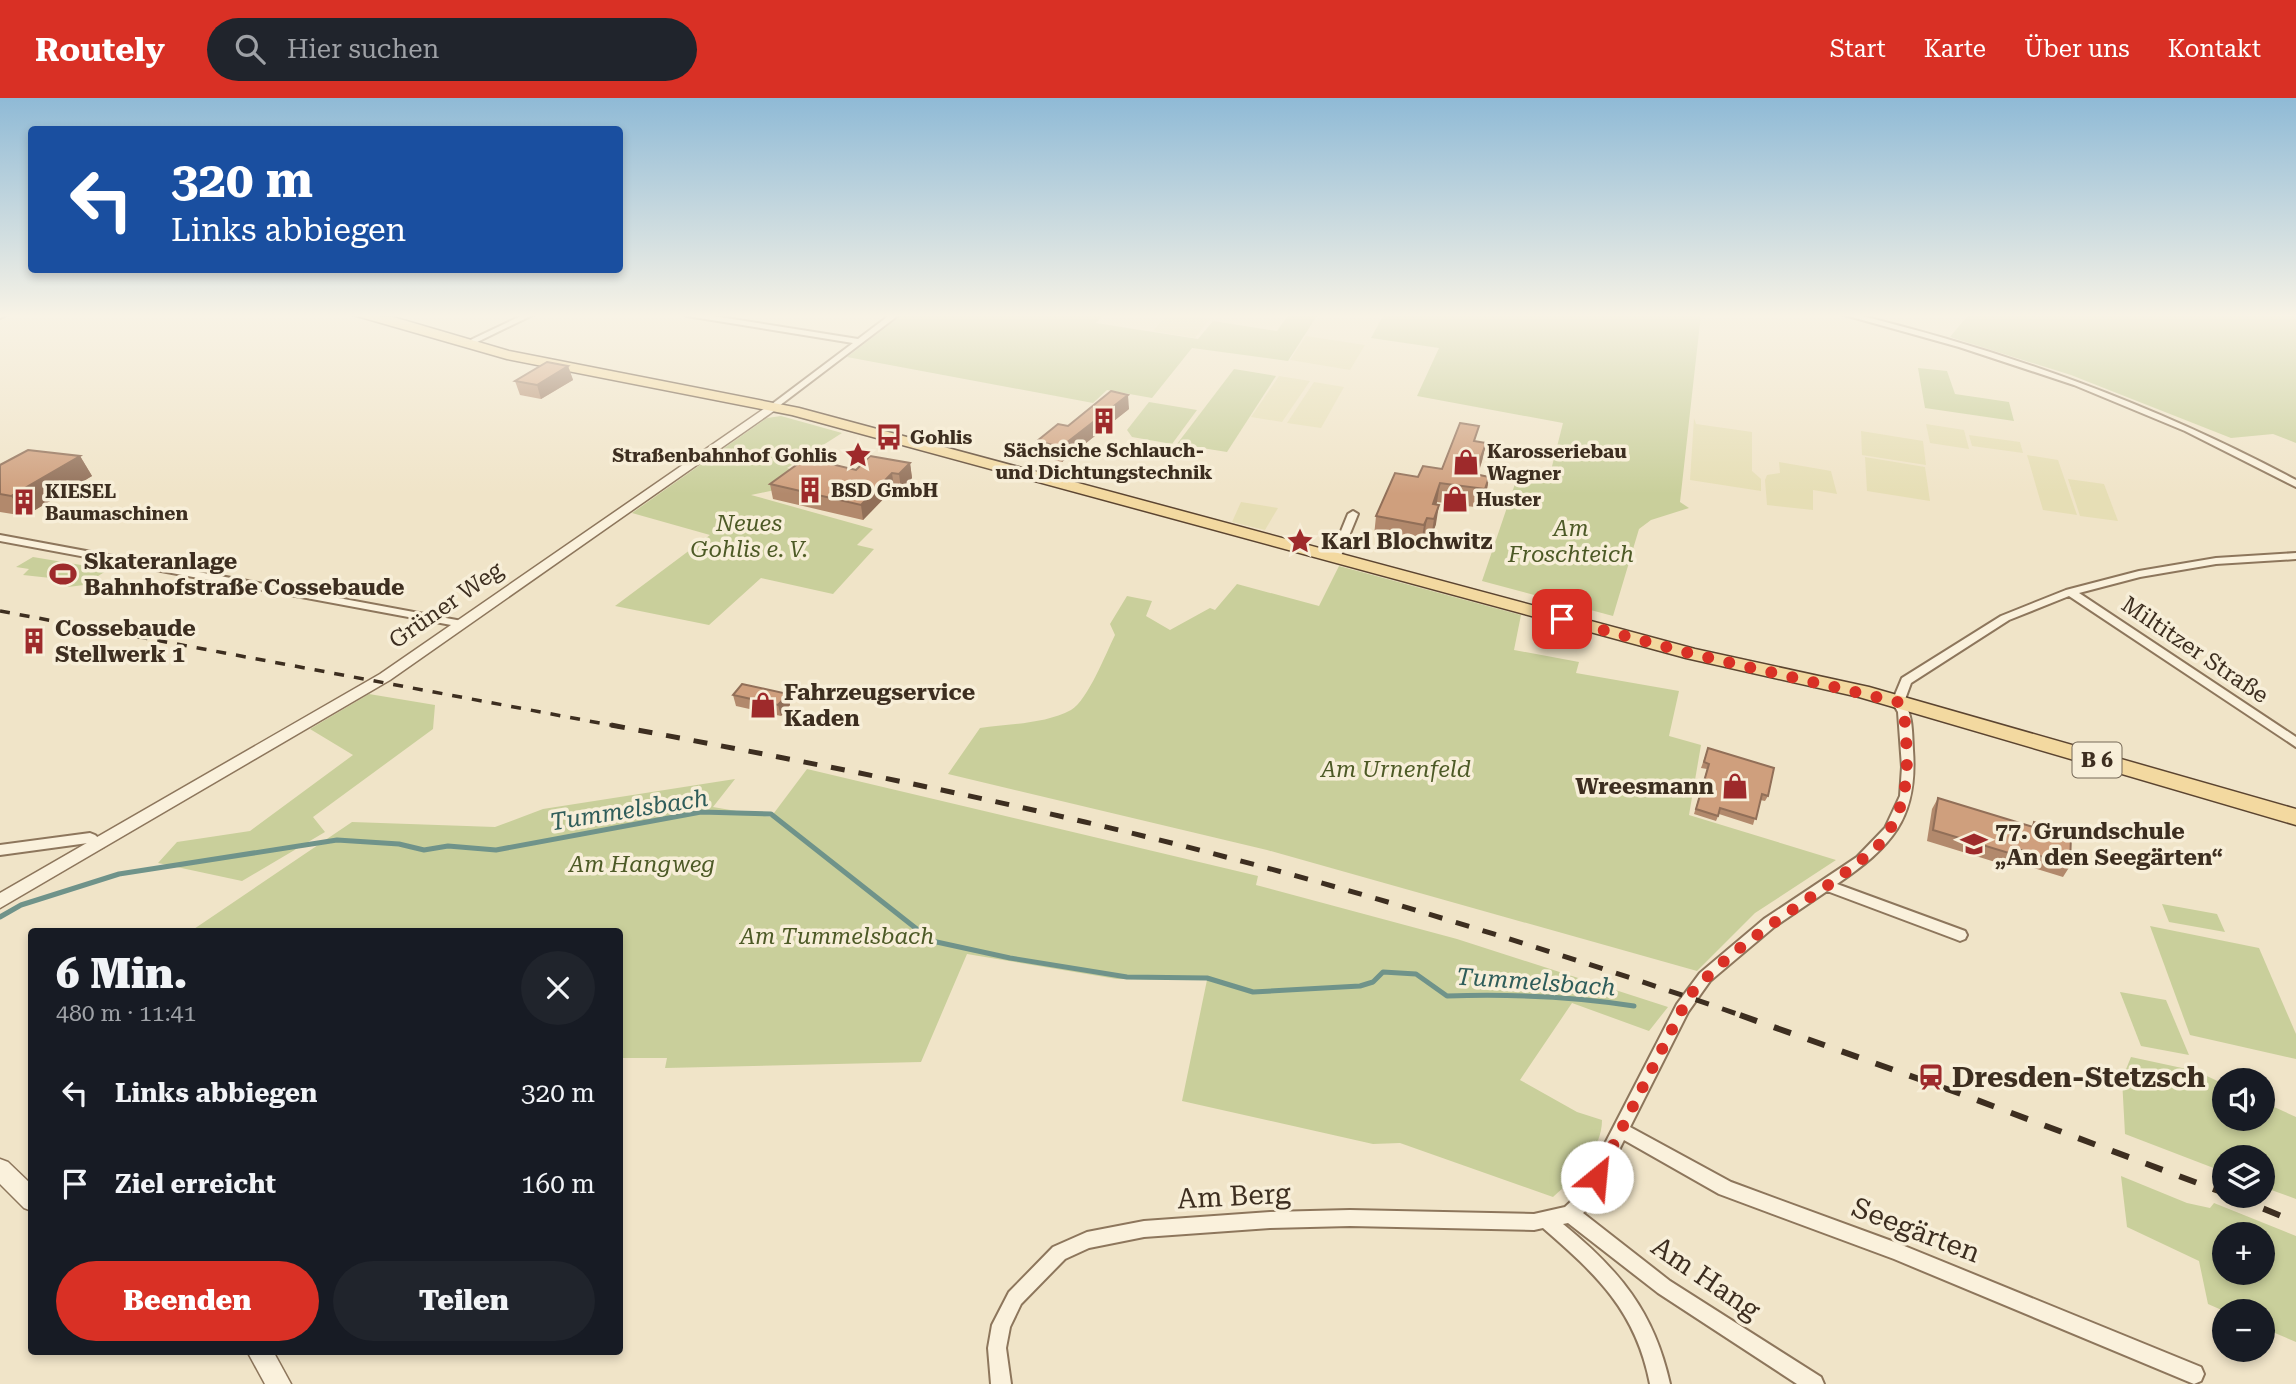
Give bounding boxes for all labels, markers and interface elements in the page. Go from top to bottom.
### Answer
search box [207,18,697,81]
text: Routely [35,30,165,69]
icon: search [231,30,269,68]
text: Hier suchen [287,34,439,64]
text: Start [1830,35,1886,63]
text: Karte [1924,35,1986,63]
text: Über uns [2024,35,2130,63]
text: Kontakt [2168,35,2261,63]
text: 320 m [171,152,313,209]
icon: left [56,154,147,245]
text: Links abbiegen [171,211,406,249]
building icon: Sächsiche Schlauch- und Dichtungstechnik [1089,406,1119,436]
bus stop icon: Gohlis [874,422,904,452]
place label: Gohlis [910,426,972,449]
place label: Sächsiche Schlauch- und Dichtungstechnik [996,439,1212,484]
place icon: Straßenbahnhof Gohlis [843,440,873,470]
place label: Karosseriebau Wagner [1487,440,1627,485]
place label: Straßenbahnhof Gohlis [612,444,837,467]
shop icon: Karosseriebau Wagner [1451,447,1481,477]
building icon: BSD GmbH [795,475,825,505]
place label: BSD GmbH [831,479,938,502]
place label: KIESEL Baumaschinen [45,480,188,525]
shop icon: Huster [1440,484,1470,514]
building icon: KIESEL Baumaschinen [9,487,39,517]
place label: Huster [1476,488,1542,511]
park label: Neues Gohlis e. V. [691,510,807,563]
park label: Am Froschteich [1507,515,1634,568]
place icon: Karl Blochwitz [1285,526,1315,556]
place label: Karl Blochwitz [1321,528,1493,555]
place label: Skateranlage Bahnhofstraße Cossebaude [84,548,405,601]
street label: Grüner Weg [384,556,508,654]
sports icon: Skateranlage Bahnhofstraße Cossebaude [48,559,78,589]
pin [1532,589,1592,649]
street label: Miltitzer Straße [2116,591,2274,709]
icon: arrive [1543,600,1581,638]
place label: Cossebaude Stellwerk 1 [55,615,196,668]
building icon: Cossebaude Stellwerk 1 [19,626,49,656]
place label: Fahrzeugservice Kaden [784,679,975,732]
shop icon: Fahrzeugservice Kaden [748,690,778,720]
road number: B 6 [2072,742,2122,778]
park label: Am Urnenfeld [1319,756,1471,783]
shop icon: Wreesmann [1720,771,1750,801]
place label: Wreesmann [1575,773,1715,800]
water label: Tummelsbach [548,784,710,836]
place label: 77. Grundschule „An den Seegärten“ [1995,818,2223,871]
school or university icon: 77. Grundschule „An den Seegärten“ [1959,829,1989,859]
park label: Am Hangweg [567,851,715,878]
park label: Am Tummelsbach [738,923,934,950]
text: 6 Min. [56,949,188,998]
button: close [521,951,595,1025]
water label: Tummelsbach [1455,962,1617,1002]
text: 480 m · 11:41 [56,1000,196,1027]
place label: Dresden-Stetzsch [1952,1061,2206,1094]
station icon: Dresden-Stetzsch [1916,1062,1946,1092]
map controls [2212,1068,2275,1362]
button: sound [2212,1068,2275,1131]
icon: left [56,1074,94,1112]
text: Links abbiegen [115,1078,318,1108]
text: 320 m [521,1078,595,1108]
position arrow [1560,1140,1634,1214]
button: layers [2212,1145,2275,1208]
icon: arrive [56,1165,94,1203]
text: Ziel erreicht [115,1169,276,1199]
text: 160 m [521,1169,595,1199]
street label: Am Berg [1176,1177,1292,1215]
street label: Seegärten [1847,1190,1985,1270]
button: + [2212,1222,2275,1285]
street label: Am Hang [1645,1230,1767,1327]
button: Beenden [56,1261,319,1341]
button: Teilen [333,1261,595,1341]
button: − [2212,1299,2275,1362]

